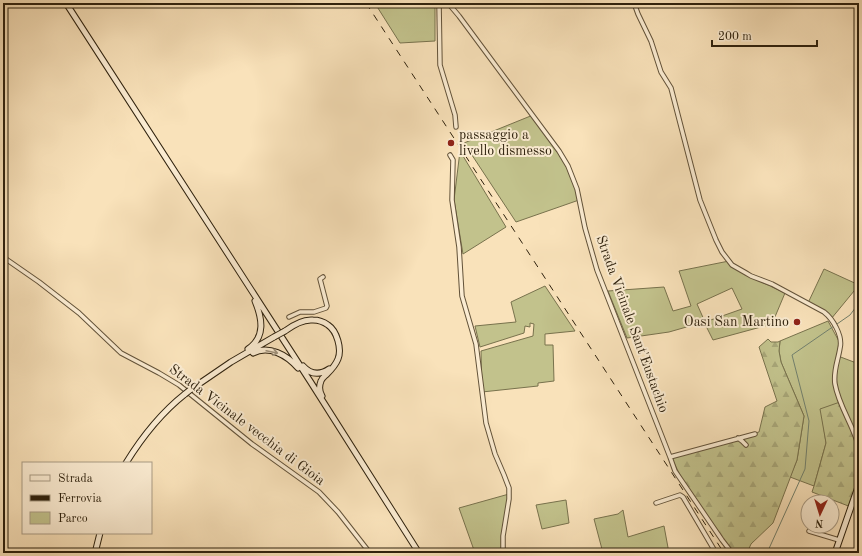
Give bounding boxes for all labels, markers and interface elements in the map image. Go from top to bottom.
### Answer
scale bar [712,22,817,48]
text: 200 m [718,31,752,43]
place label: passaggio a livello dismesso [459,128,552,158]
marker: passaggio a livello dismesso [446,138,456,148]
street label: Strada Vicinale Sant'Eustachio [593,233,671,415]
place label: Oasi San Martino [684,315,789,329]
marker: Oasi San Martino [792,317,802,327]
one-way arrow [265,348,278,356]
street label: Strada Vicinale vecchia di Gioia [167,362,328,488]
legend [22,462,152,534]
text: Strada [58,473,93,485]
text: Ferrovia [58,493,102,505]
north arrow [800,494,840,534]
text: Parco [58,513,88,525]
text: N [814,517,824,528]

